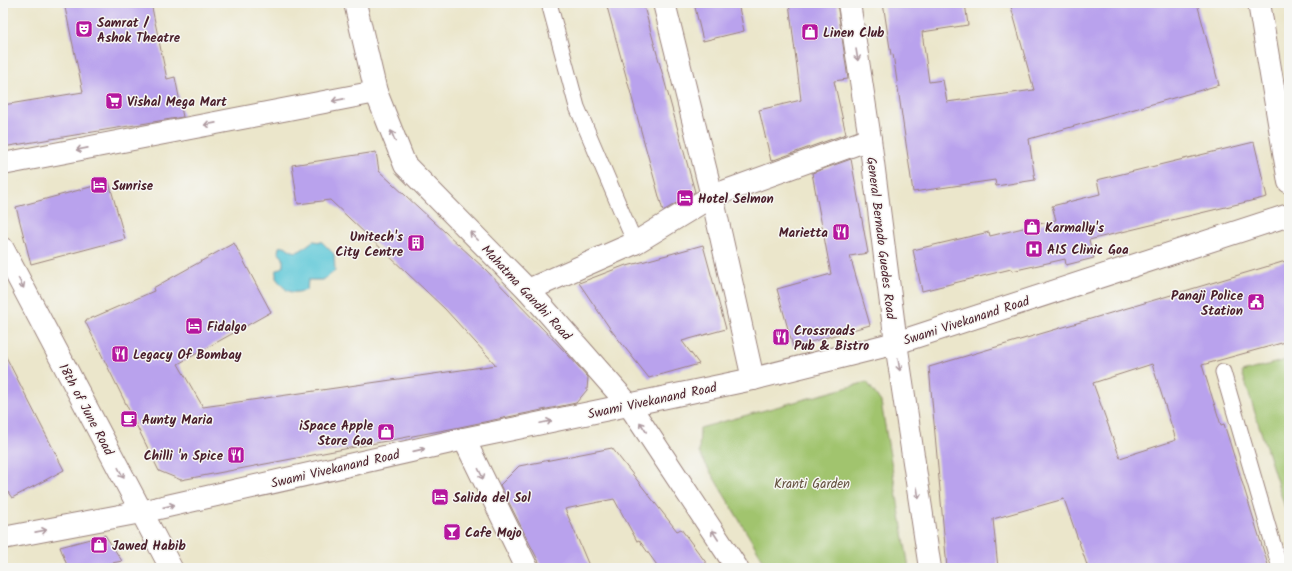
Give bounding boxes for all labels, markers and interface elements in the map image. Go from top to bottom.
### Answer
place label: Samrat / Ashok Theatre [97,13,181,49]
theatre icon: Samrat / Ashok Theatre [74,19,94,39]
shop icon: Linen Club [800,22,820,42]
place label: Linen Club [823,23,885,44]
one-way arrow [853,48,861,61]
supermarket icon: Vishal Mega Mart [104,91,124,111]
place label: Vishal Mega Mart [127,92,227,113]
one-way arrow [331,96,344,104]
one-way arrow [204,120,217,128]
one-way arrow [389,131,397,143]
one-way arrow [76,145,89,153]
street label: General Bernado Guedes Road [860,156,901,321]
hotel icon: Sunrise [89,175,109,195]
place label: Sunrise [112,176,154,197]
hotel icon: Hotel Selmon [675,188,695,208]
place label: Hotel Selmon [698,189,774,210]
shop icon: Karmally's [1022,217,1042,237]
place label: Karmally's [1045,218,1104,239]
restaurant icon: Marietta [831,222,851,242]
place label: Marietta [779,223,828,244]
place label: Unitech's City Centre [335,227,404,263]
one-way arrow [469,231,479,240]
building icon: Unitech's City Centre [406,233,426,253]
hospital icon: AIS Clinic Goa [1024,239,1044,259]
street label: Mahatma Gandhi Road [476,240,577,346]
place label: AIS Clinic Goa [1047,240,1129,261]
one-way arrow [18,277,25,289]
place label: Panaji Police Station [1171,286,1244,322]
street label: Swami Vivekanand Road [901,291,1033,352]
public building icon: Panaji Police Station [1246,292,1266,312]
hotel icon: Fidalgo [184,316,204,336]
place label: Fidalgo [207,317,247,338]
place label: Crossroads Pub & Bistro [794,321,869,357]
restaurant icon: Crossroads Pub & Bistro [771,327,791,347]
restaurant icon: Legacy Of Bombay [110,344,130,364]
place label: Legacy Of Bombay [133,345,242,366]
one-way arrow [895,358,903,371]
street label: 18th of June Road [53,360,119,460]
street label: Swami Vivekanand Road [586,377,719,425]
cafe icon: Aunty Maria [119,409,139,429]
place label: Aunty Maria [142,410,213,431]
place label: iSpace Apple Store Goa [299,416,374,452]
one-way arrow [539,418,552,426]
one-way arrow [639,421,647,433]
shop icon: iSpace Apple Store Goa [376,422,396,442]
street label: Swami Vivekanand Road [269,444,402,495]
restaurant icon: Chilli 'n Spice [226,445,246,465]
one-way arrow [412,445,425,453]
place label: Chilli 'n Spice [144,446,224,467]
one-way arrow [117,467,125,479]
one-way arrow [478,468,485,480]
park label: Kranti Garden [774,474,850,495]
one-way arrow [914,486,922,499]
hotel icon: Salida del Sol [430,487,450,507]
place label: Salida del Sol [453,488,531,509]
one-way arrow [162,501,175,509]
bar icon: Cafe Mojo [442,522,462,542]
place label: Cafe Mojo [465,523,522,544]
one-way arrow [34,527,47,535]
one-way arrow [711,530,719,541]
shop icon: Jawed Habib [89,535,109,555]
place label: Jawed Habib [112,536,186,557]

